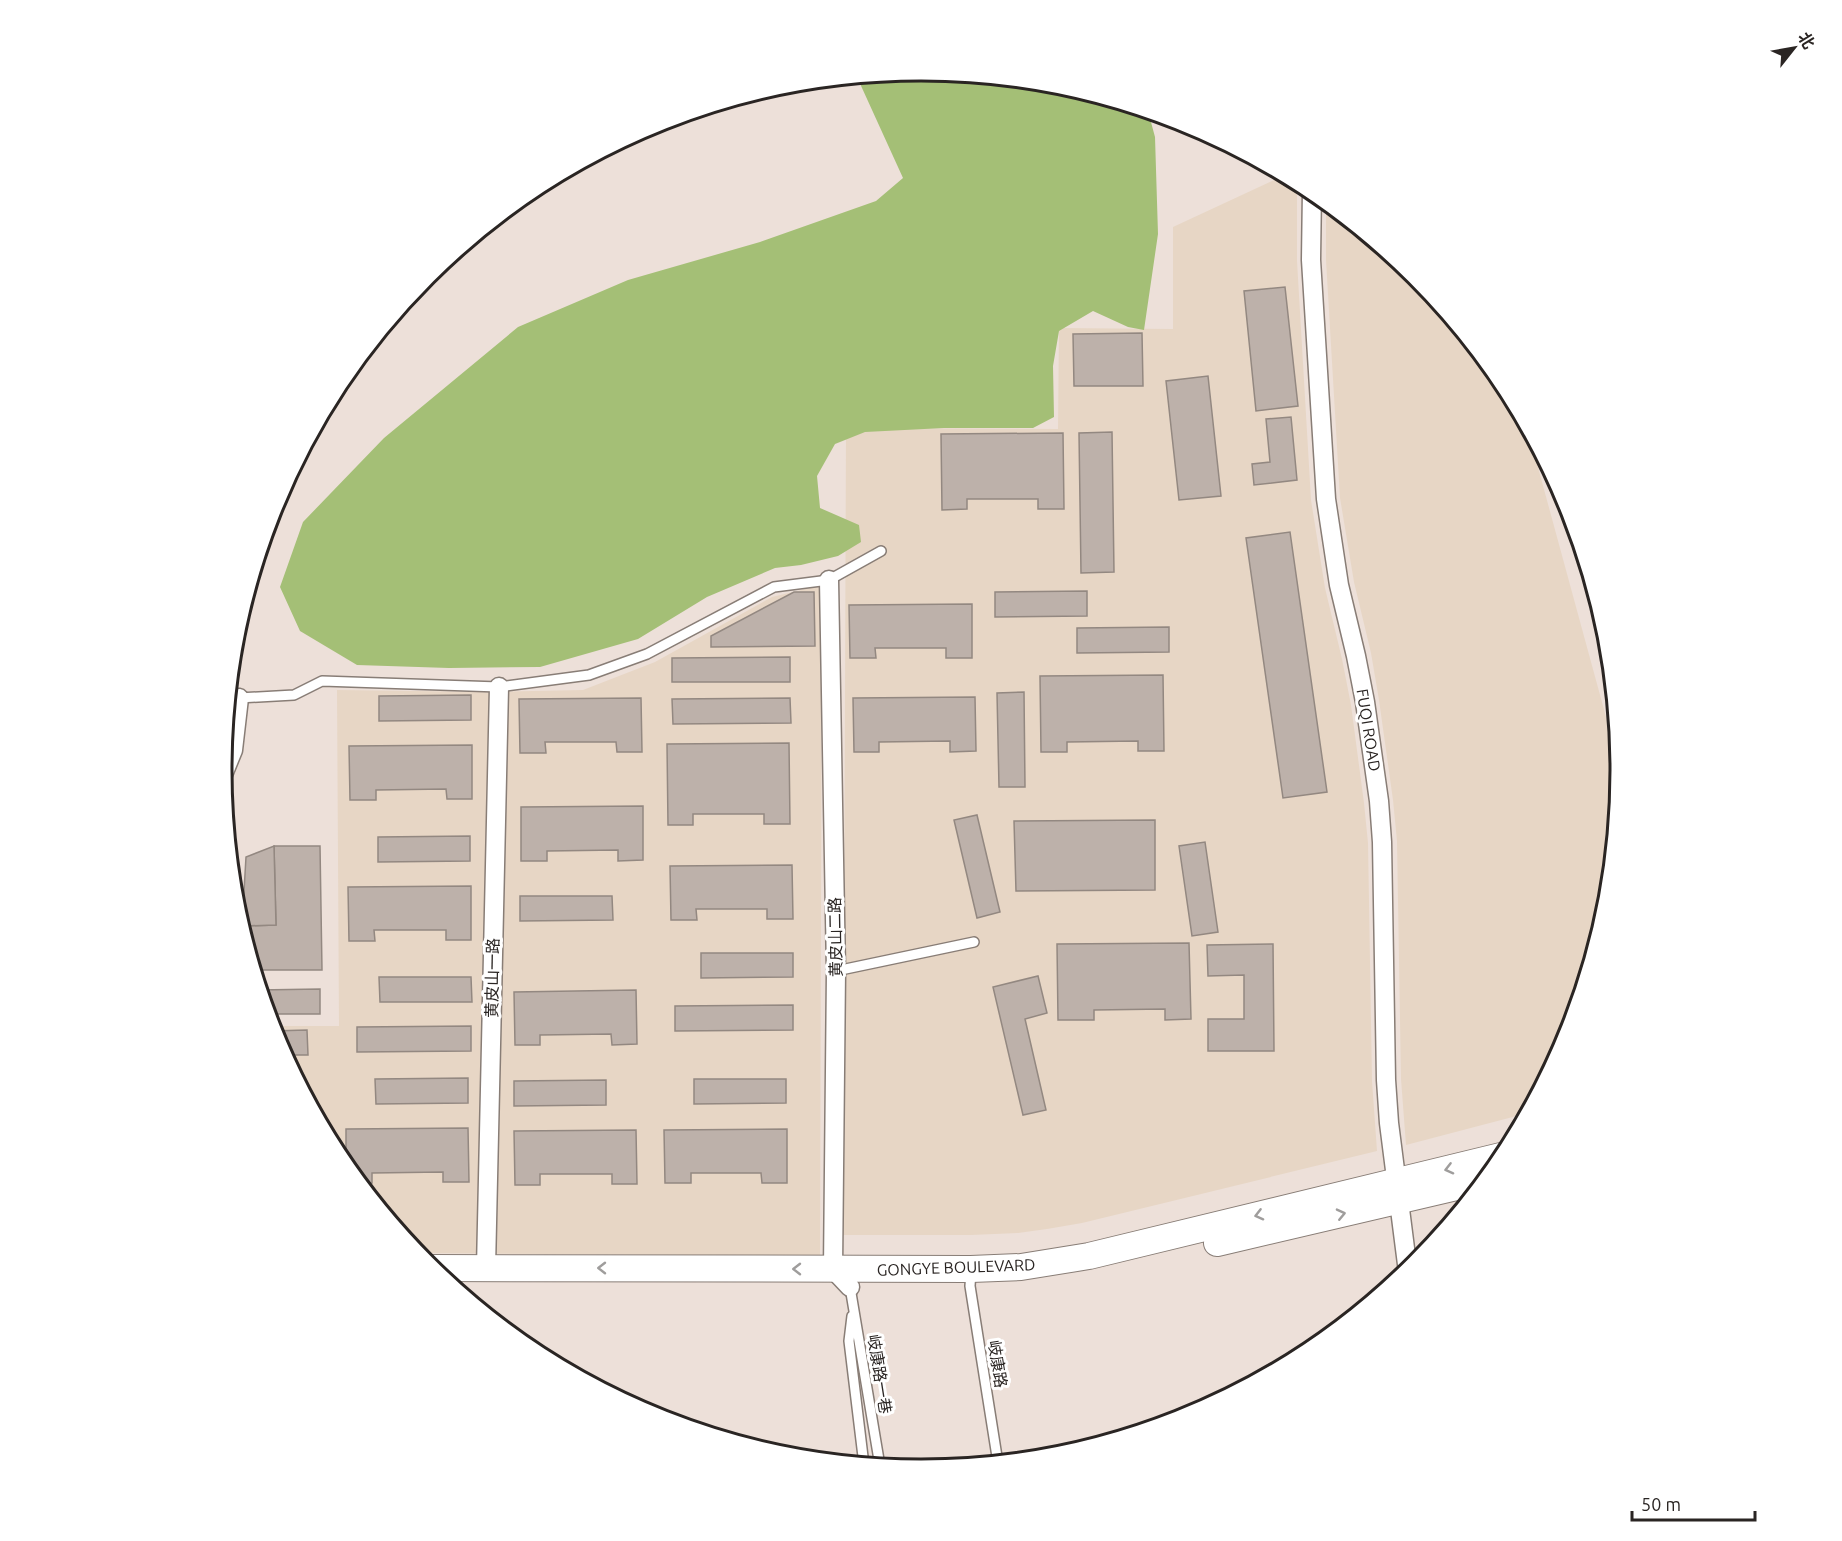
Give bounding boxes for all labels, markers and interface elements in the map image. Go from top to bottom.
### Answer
north arrow [1764,18,1824,78]
text: 北 [1795,29,1819,52]
street label: FUQI ROAD [1354,687,1384,773]
street label: 黄皮山二路 [825,897,845,977]
street label: 黄皮山一路 [482,938,502,1018]
one-way arrow [1444,1161,1454,1174]
one-way arrow [1254,1207,1264,1220]
one-way arrow [1336,1208,1346,1221]
street label: GONGYE BOULEVARD [876,1255,1036,1279]
one-way arrow [597,1262,606,1274]
one-way arrow [792,1263,801,1275]
street label: 岐康路一巷 [865,1333,895,1415]
street label: 岐康路 [985,1339,1011,1389]
scale bar [1632,1484,1755,1522]
text: 50 m [1641,1494,1681,1514]

